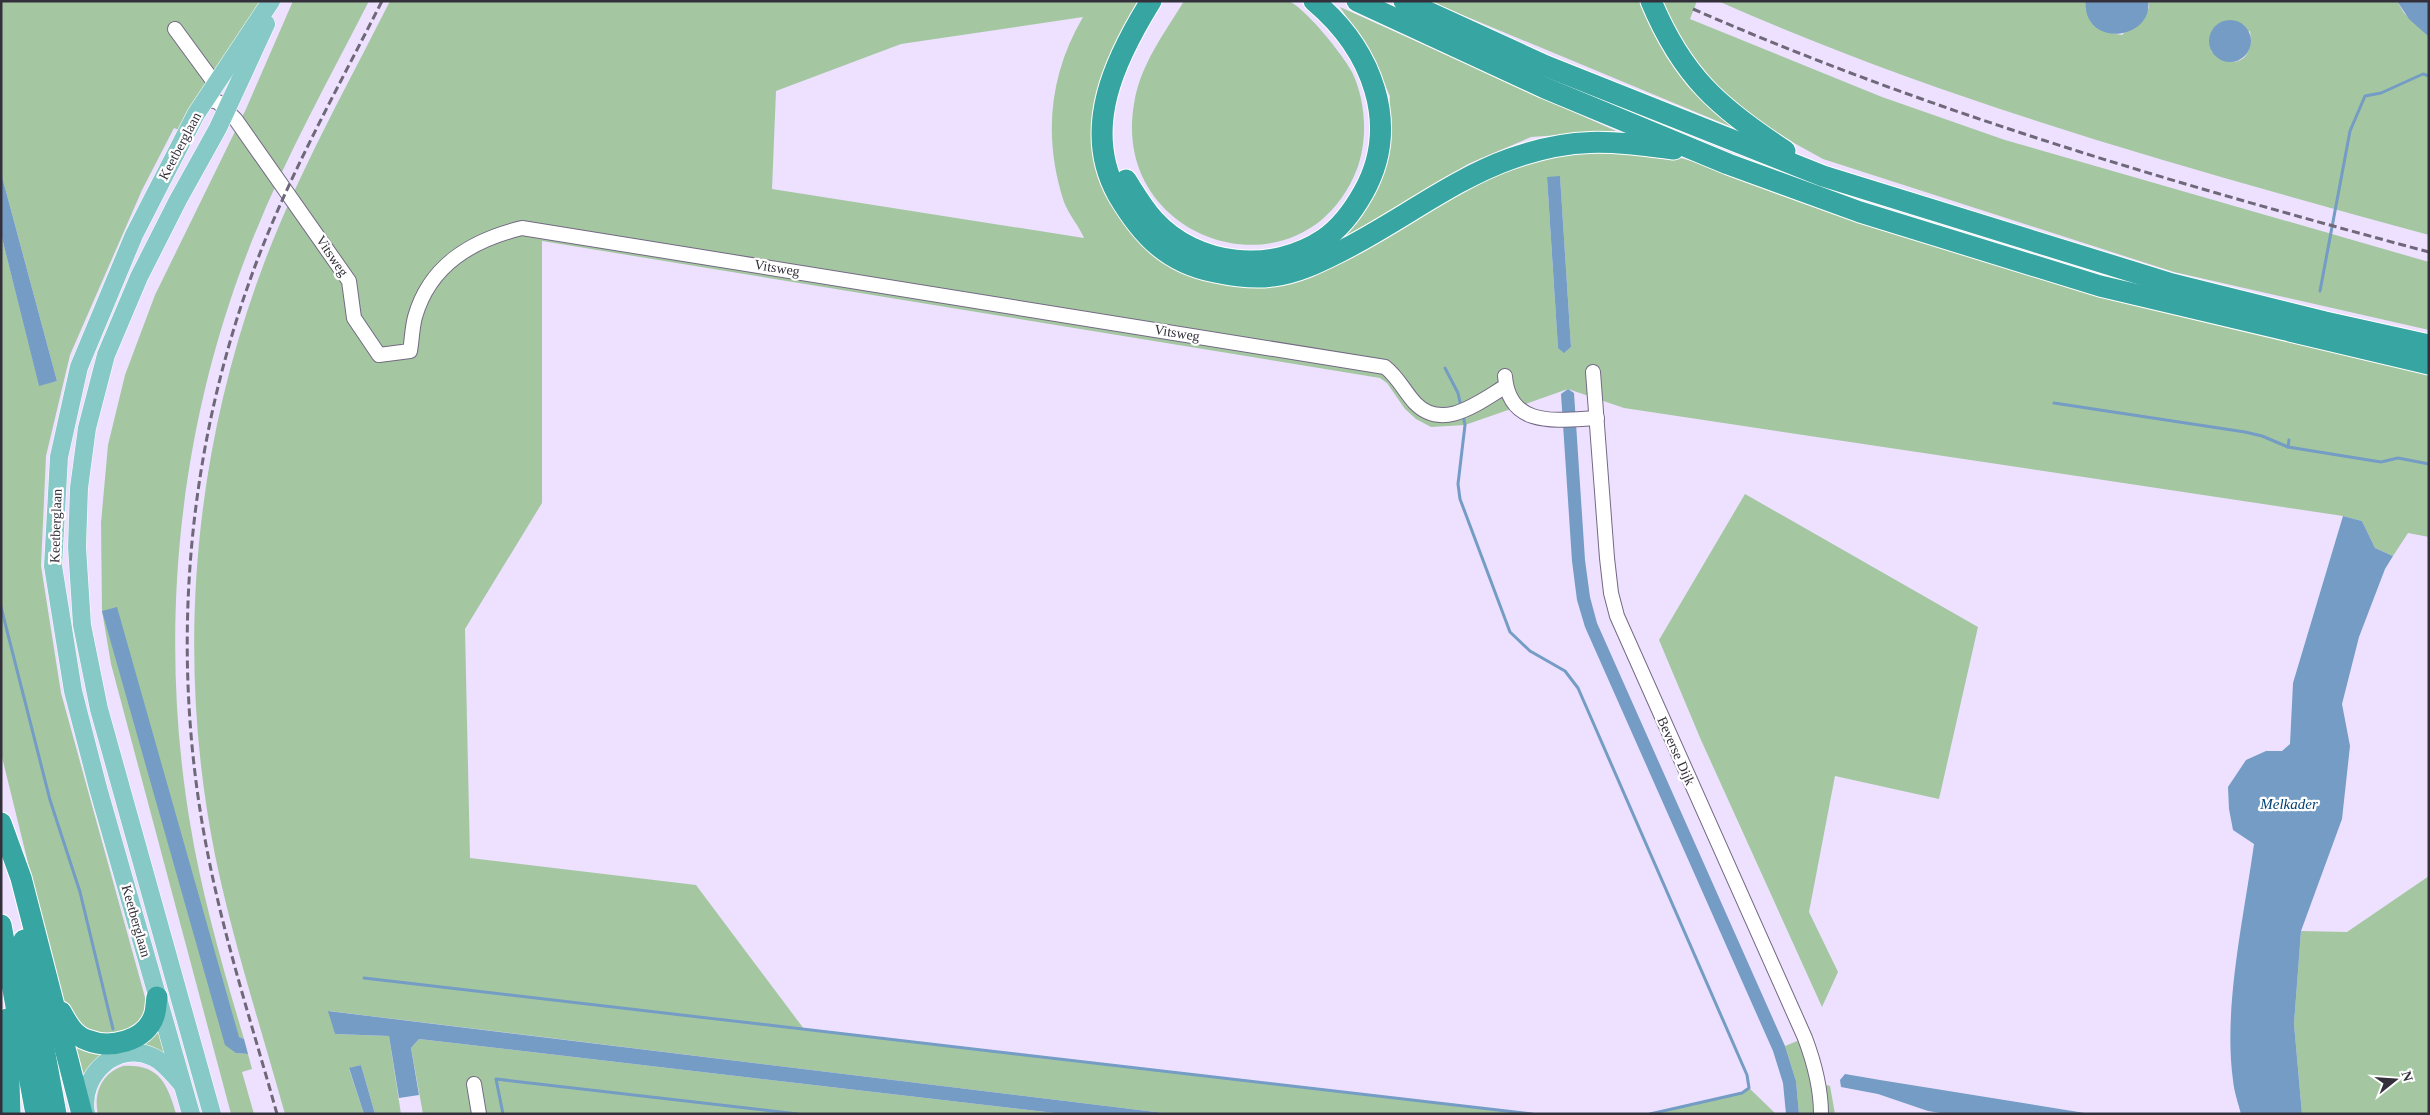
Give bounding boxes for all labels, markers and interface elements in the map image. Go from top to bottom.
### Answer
street label: Keetberglaan [156,110,204,182]
street label: Vitsweg [313,233,351,279]
street label: Vitsweg [753,257,801,279]
street label: Vitsweg [1153,322,1201,344]
street label: Keetberglaan [47,489,65,563]
street label: Beverse Dijk [1654,714,1698,788]
water label: Melkader [2259,796,2318,812]
street label: Keetberglaan [119,883,153,959]
north arrow [2370,1055,2420,1105]
text: N [2398,1069,2416,1083]

